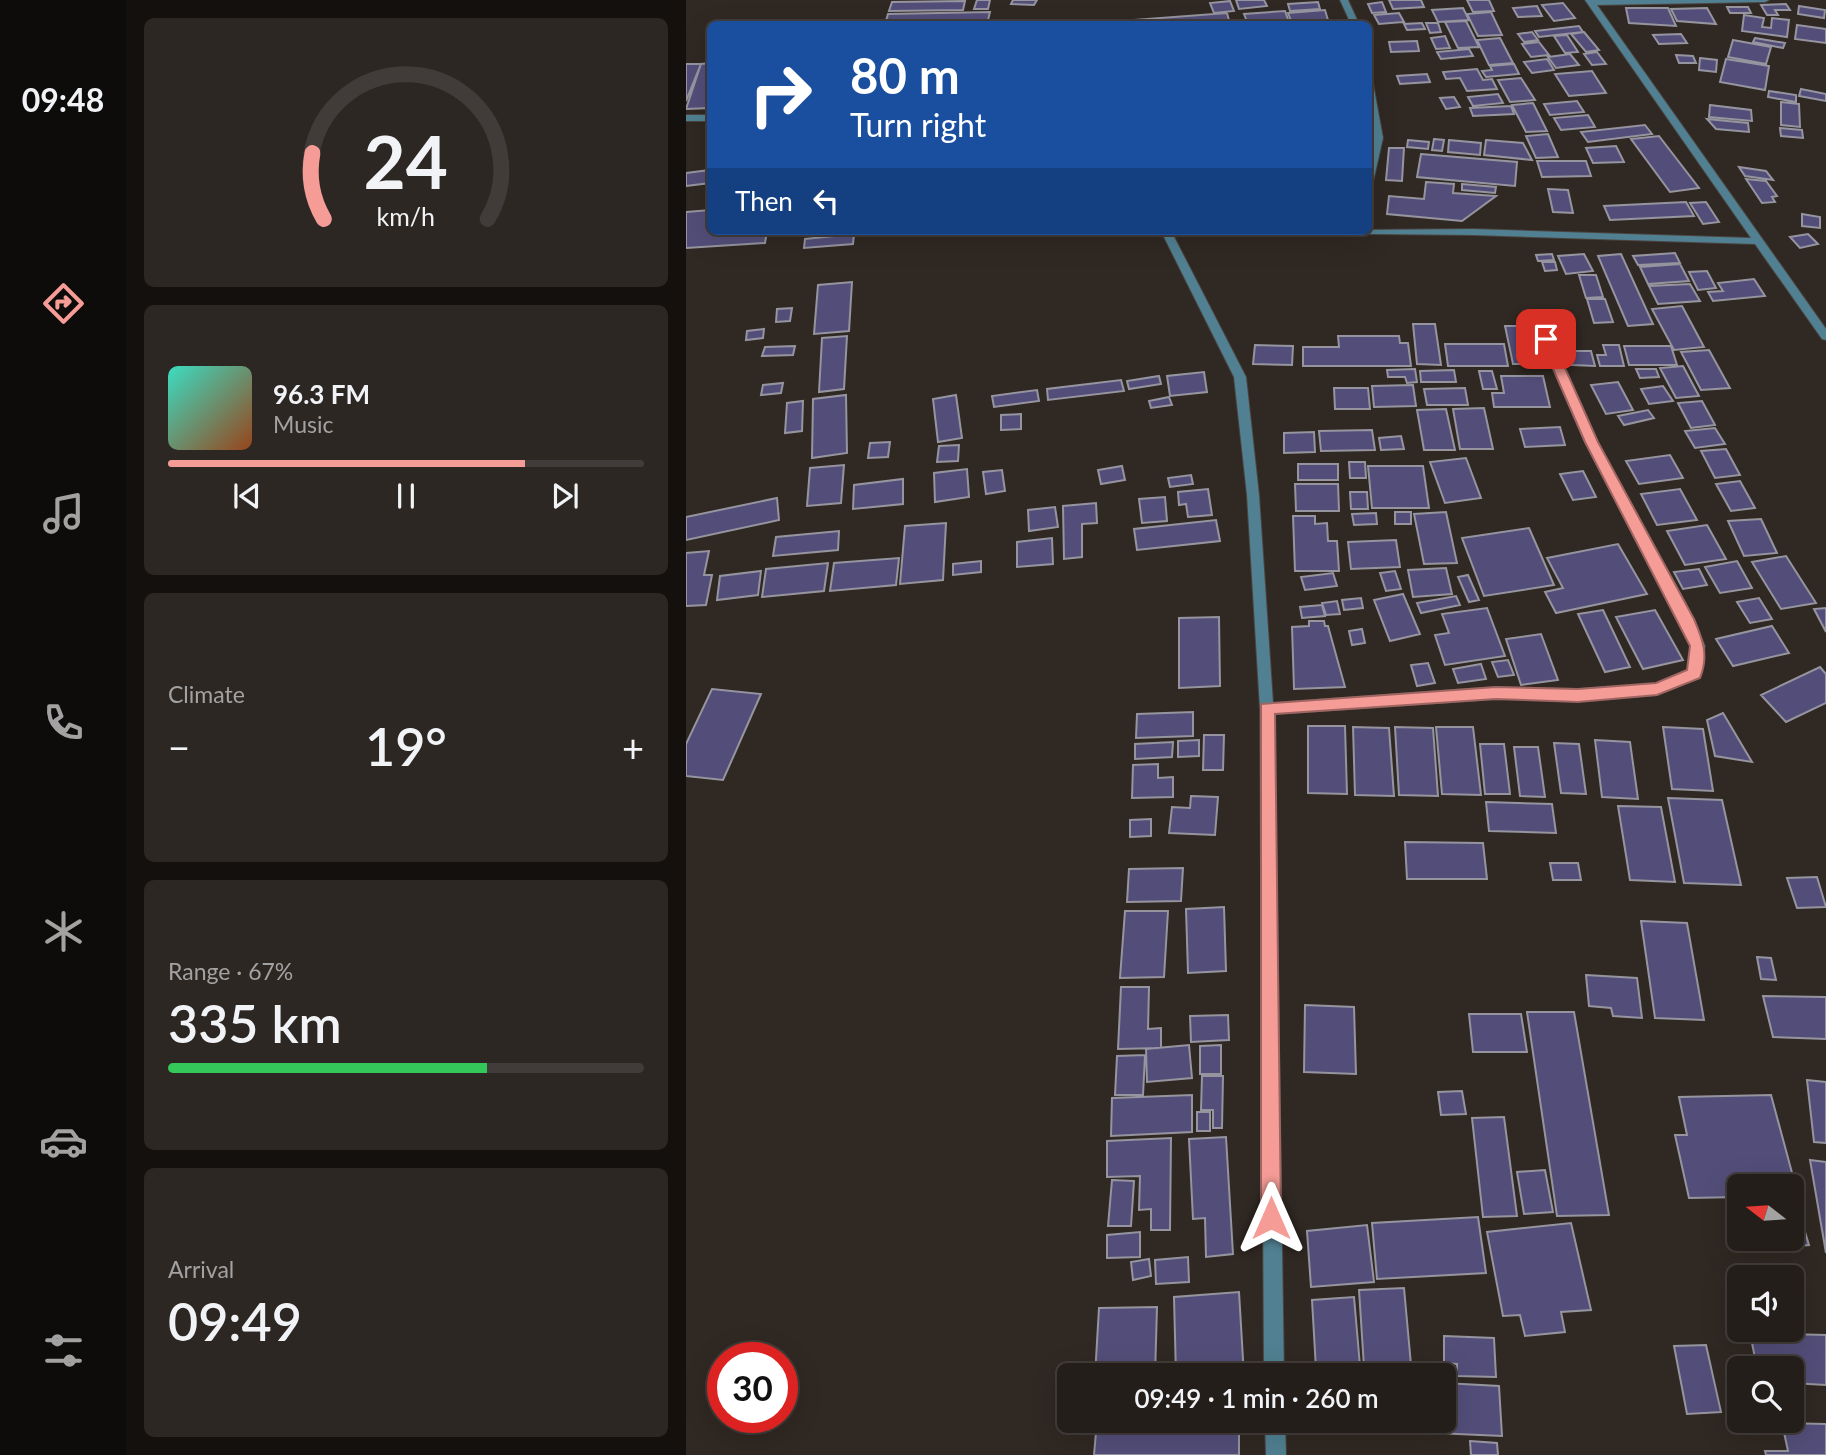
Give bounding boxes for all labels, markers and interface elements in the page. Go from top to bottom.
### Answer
text: 80 m [850,46,960,104]
icon: right [735,49,826,140]
text: 09:48 [22,80,104,119]
text: Turn right [850,105,986,144]
text: 24 [364,117,448,205]
icon: left [807,182,845,220]
text: Then [735,185,793,217]
text: km/h [377,201,435,231]
icon: directions [39,279,88,328]
pin [1516,309,1576,369]
icon: arrive [1527,320,1565,358]
text: 96.3 FM [273,378,370,410]
text: Music [273,410,333,438]
icon: previous [228,477,266,515]
icon: pause [387,477,425,515]
icon: next [546,477,584,515]
icon: music [39,489,88,538]
text: Climate [168,680,245,708]
icon: phone [39,698,88,747]
text: 19° [365,715,447,777]
text: − [168,724,190,770]
text: + [622,724,644,770]
icon: climate [39,907,88,956]
text: Range · 67% [168,957,293,985]
text: 335 km [168,992,342,1054]
icon: car [39,1117,88,1166]
north arrow [1727,1174,1804,1251]
map controls [1727,1174,1804,1433]
position arrow [1234,1181,1308,1255]
text: Arrival [168,1255,234,1283]
button: sound [1727,1265,1804,1342]
text: 09:49 [168,1290,302,1352]
icon: filters [39,1326,88,1375]
speed limit sign: 30 [707,1342,798,1433]
button: search [1727,1356,1804,1433]
text: 09:49 · 1 min · 260 m [1134,1382,1379,1414]

